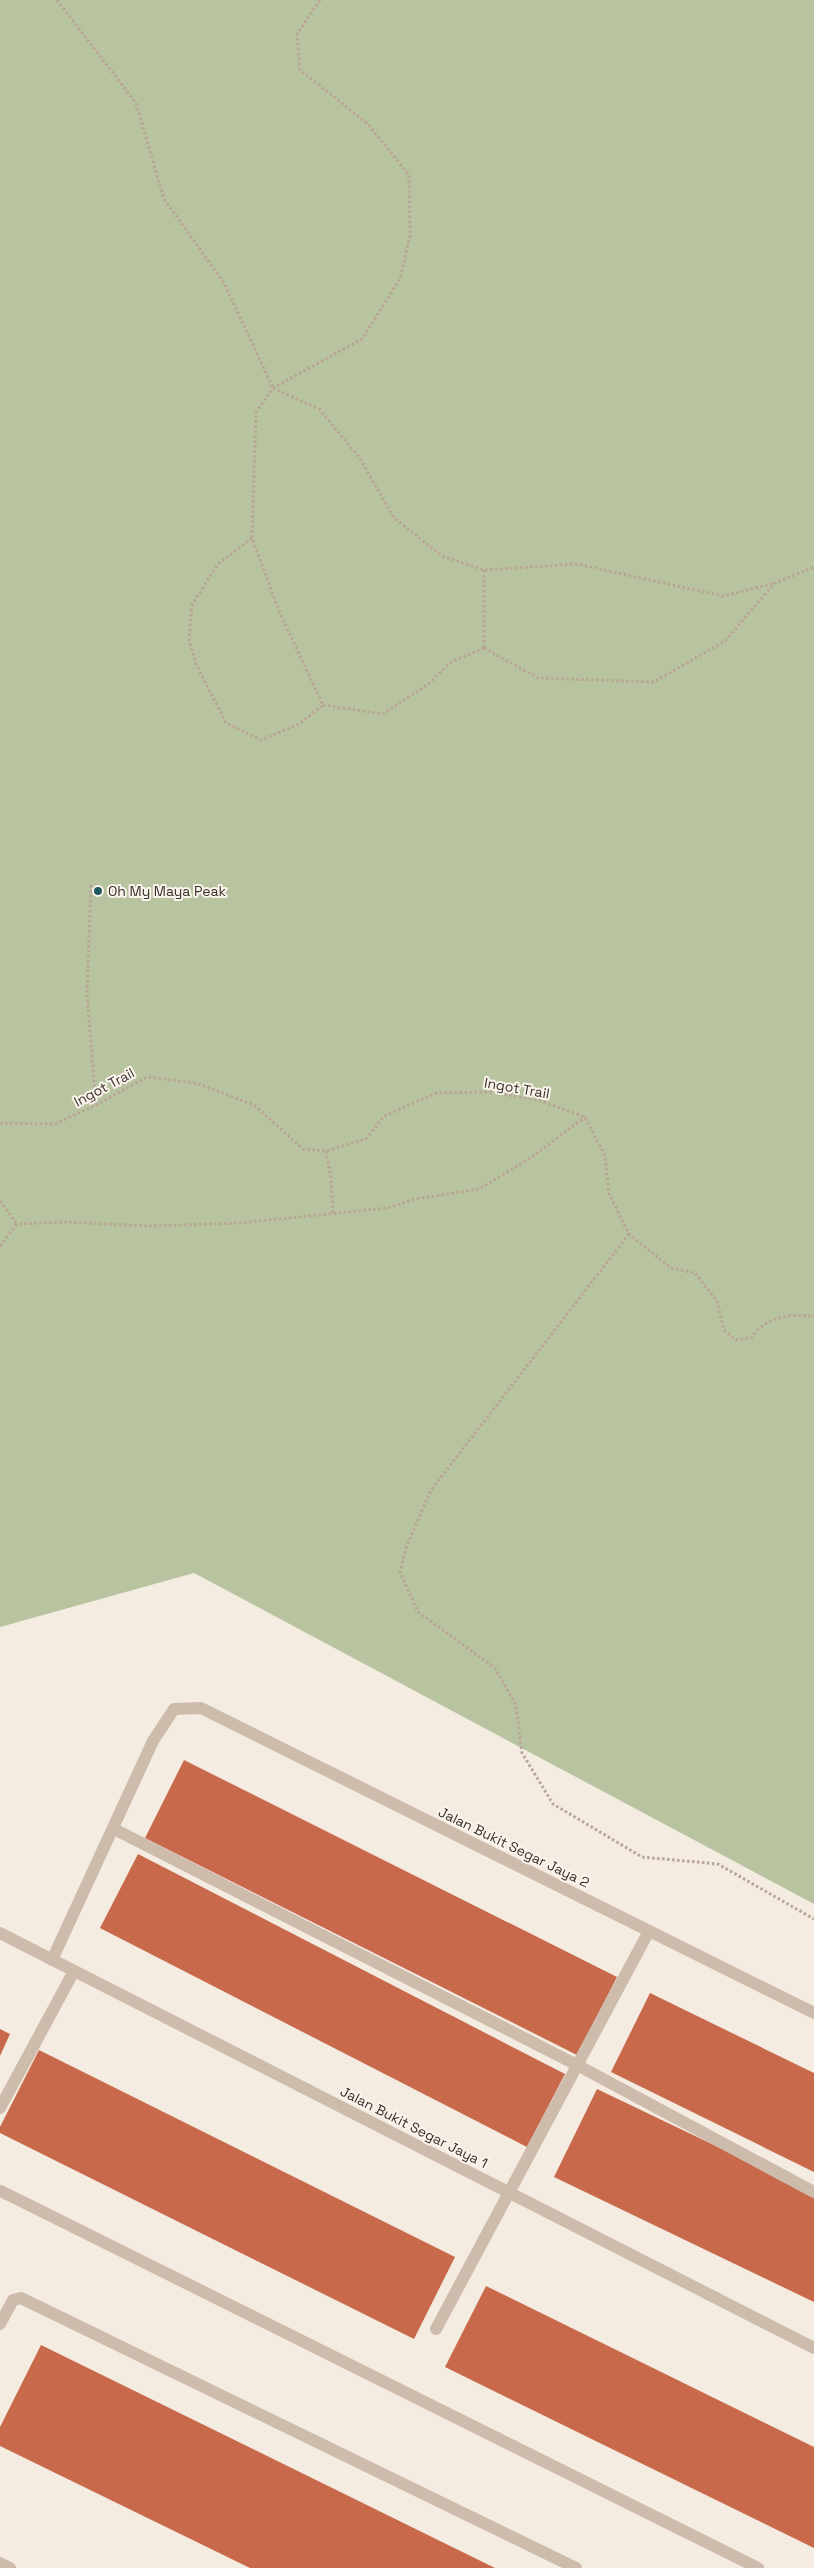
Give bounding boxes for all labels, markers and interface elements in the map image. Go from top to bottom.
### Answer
place label: Oh My Maya Peak [108,882,227,900]
marker: Oh My Maya Peak [92,885,104,897]
street label: Ingot Trail [71,1064,137,1110]
street label: Ingot Trail [483,1073,551,1103]
street label: Jalan Bukit Segar Jaya 2 [436,1803,592,1891]
street label: Jalan Bukit Segar Jaya 1 [337,2082,491,2172]

